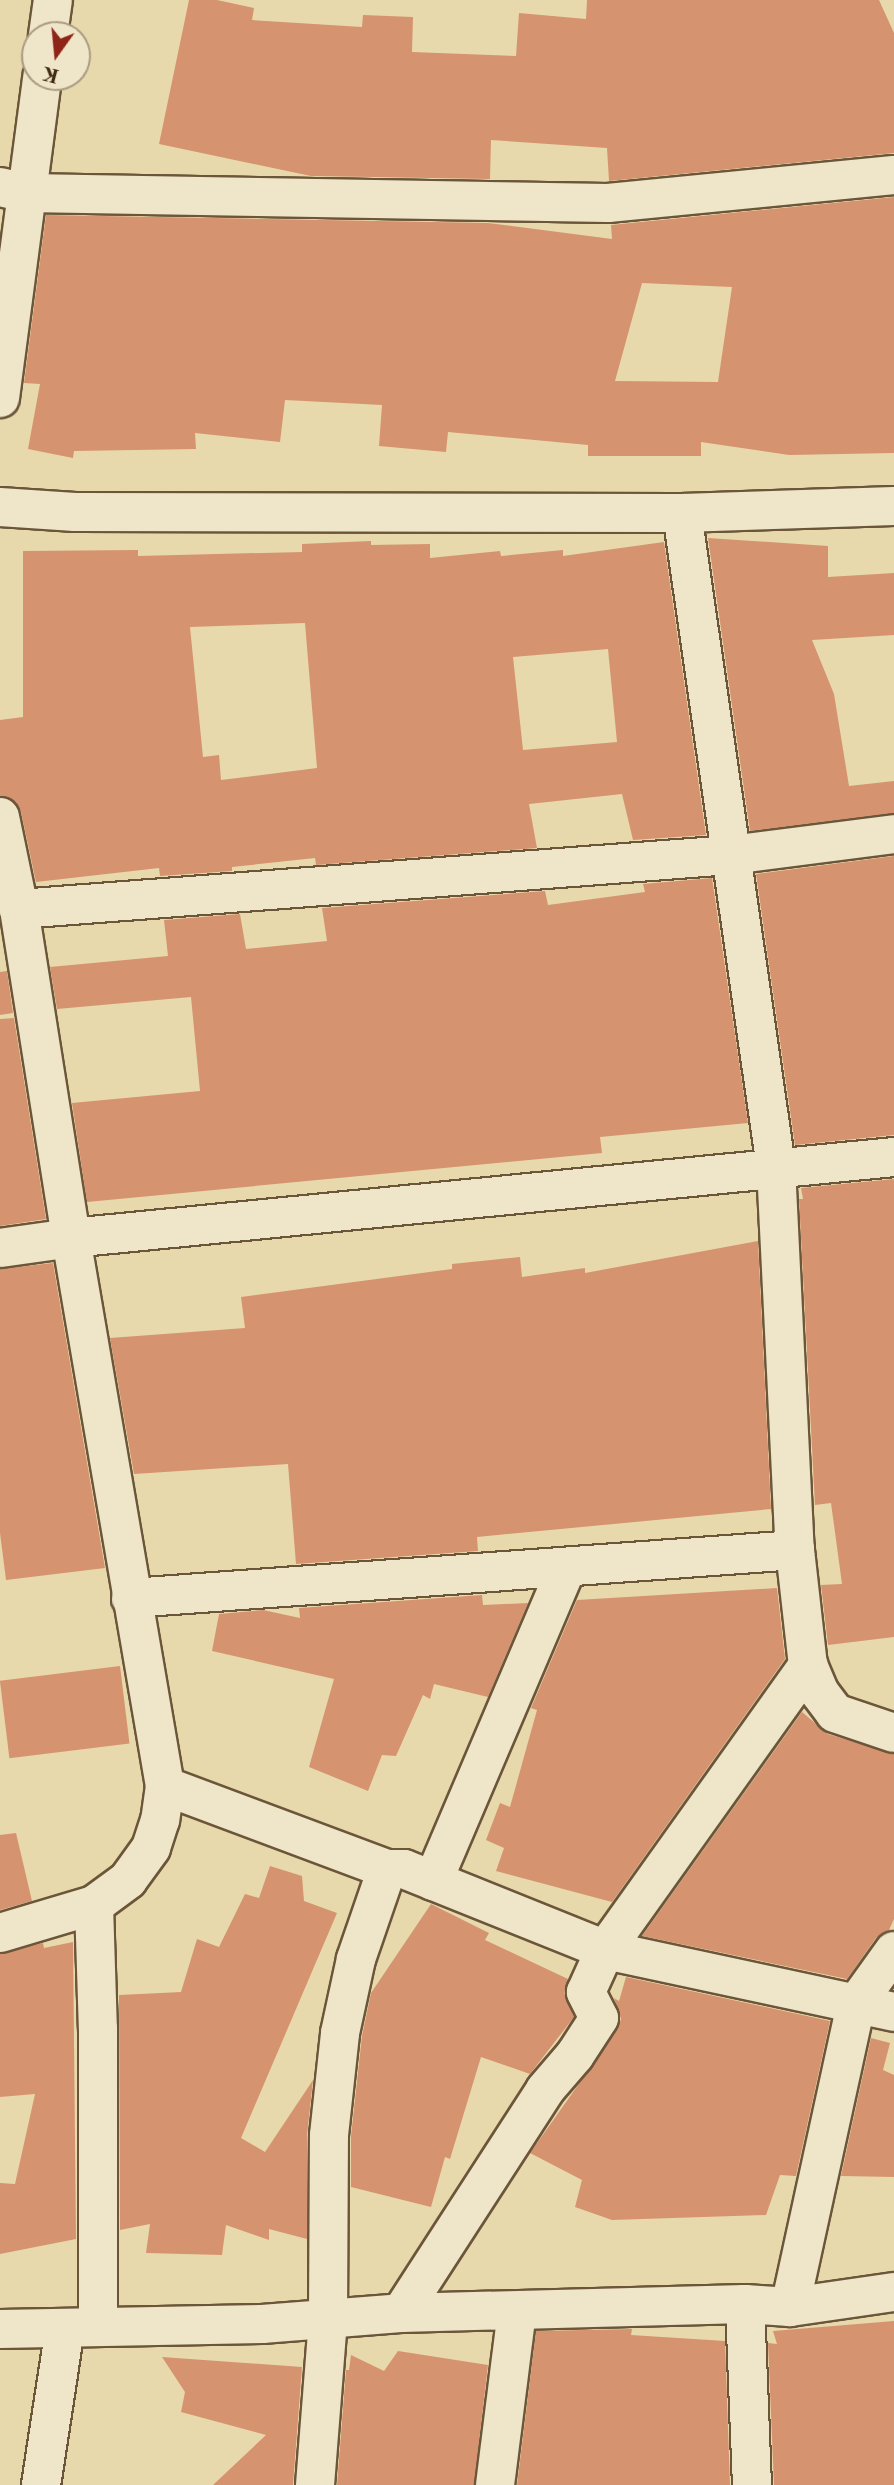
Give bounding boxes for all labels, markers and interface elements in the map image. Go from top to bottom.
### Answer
north arrow [21,21,91,91]
text: K [41,62,61,88]

